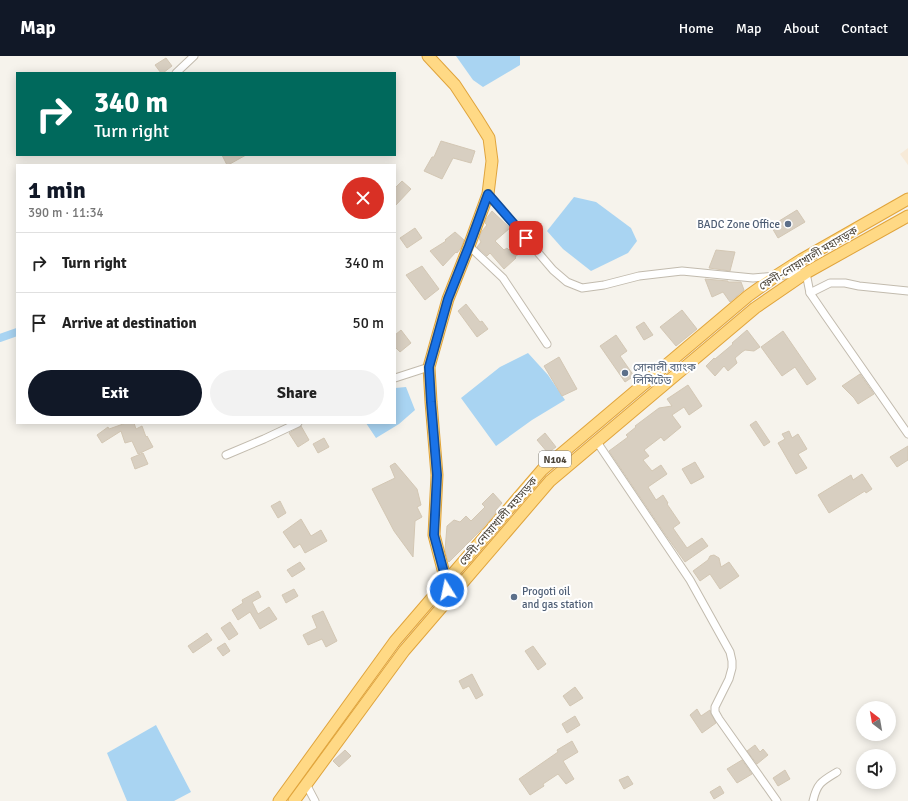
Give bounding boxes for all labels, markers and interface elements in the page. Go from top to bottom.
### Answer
text: Map [20,16,56,40]
text: Home [679,20,714,37]
text: Map [736,20,761,37]
text: About [783,20,819,37]
text: Contact [841,20,888,37]
text: 340 m [94,86,168,120]
icon: right [28,88,80,140]
text: Turn right [94,120,169,142]
text: 1 min [28,175,86,205]
button: close [342,177,384,219]
text: 390 m · 11:34 [28,205,104,221]
place label: BADC Zone Office [697,218,780,231]
marker: BADC Zone Office [783,219,793,229]
pin [509,221,543,255]
street label: ফেনী-নোয়াখালী মহাসড়ক [757,224,860,293]
icon: arrive [515,227,537,249]
icon: right [28,252,50,274]
text: Turn right [62,254,127,272]
text: 340 m [344,254,384,272]
icon: arrive [28,312,50,334]
text: Arrive at destination [62,314,197,332]
text: 50 m [353,314,384,332]
place label: সোনালী ব্যাংক লিমিটেড [632,361,696,387]
marker: সোনালী ব্যাংক লিমিটেড [620,368,630,378]
button: Exit [28,370,202,416]
button: Share [210,370,384,416]
road number: N104 [539,451,571,467]
street label: ফেনী-নোয়াখালী মহাসড়ক [457,475,540,568]
position arrow [426,569,468,611]
place label: Progoti oil and gas station [522,585,593,611]
marker: Progoti oil and gas station [509,592,519,602]
north arrow [856,701,896,741]
map controls [856,701,896,789]
button: sound [856,749,896,789]

